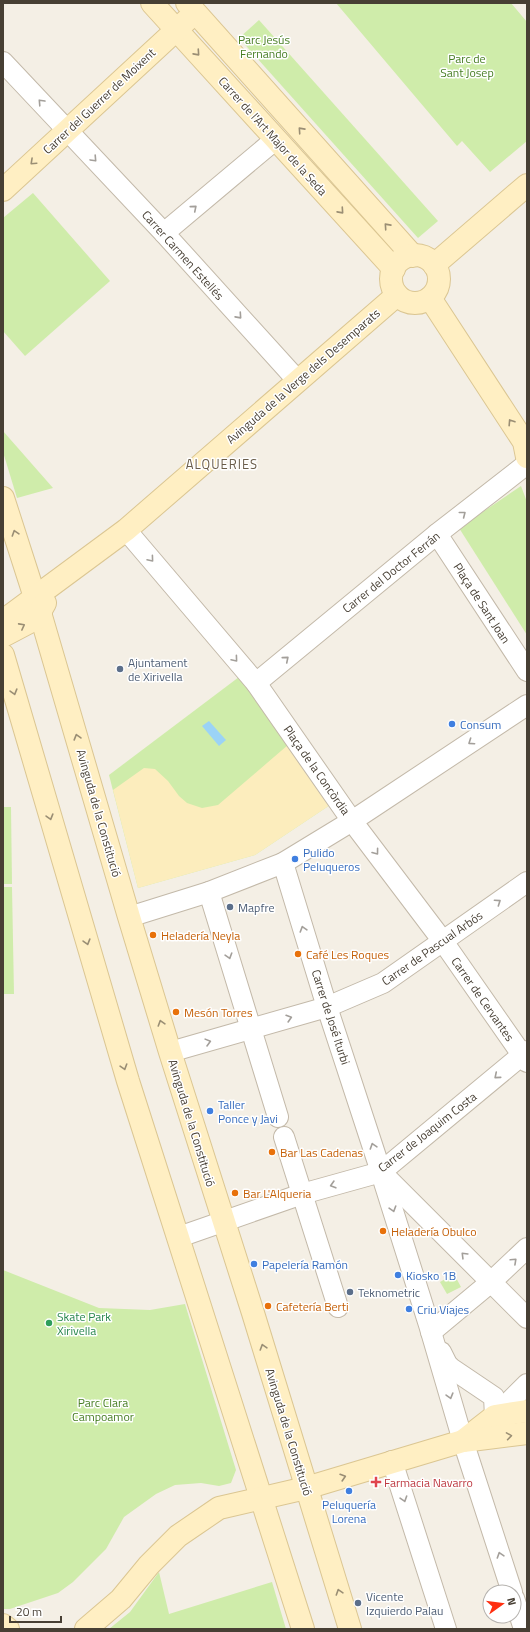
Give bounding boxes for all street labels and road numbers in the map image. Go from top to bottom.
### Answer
street label: Carrer del Guerrer de Moixent [38,43,160,159]
street label: Carrer de l'Art Major de la Seda [214,72,332,200]
street label: Carrer Carmen Estellés [137,206,229,304]
street label: Avinguda de la Verge dels Desemparats [222,303,384,448]
street label: Carrer del Doctor Ferrán [338,527,444,617]
street label: Plaça de Sant Joan [449,559,515,647]
street label: Plaça de la Concòrdia [279,721,355,819]
street label: Avinguda de la Constitució [72,747,126,879]
street label: Carrer de Pascual Arbós [377,906,487,990]
street label: Carrer de Cervantes [447,953,519,1045]
street label: Carrer de José Iturbi [307,967,355,1067]
street label: Avinguda de la Constitució [164,1057,220,1189]
street label: Carrer de Joaquim Costa [374,1087,480,1177]
street label: Avinguda de la Constitució [261,1366,317,1498]

